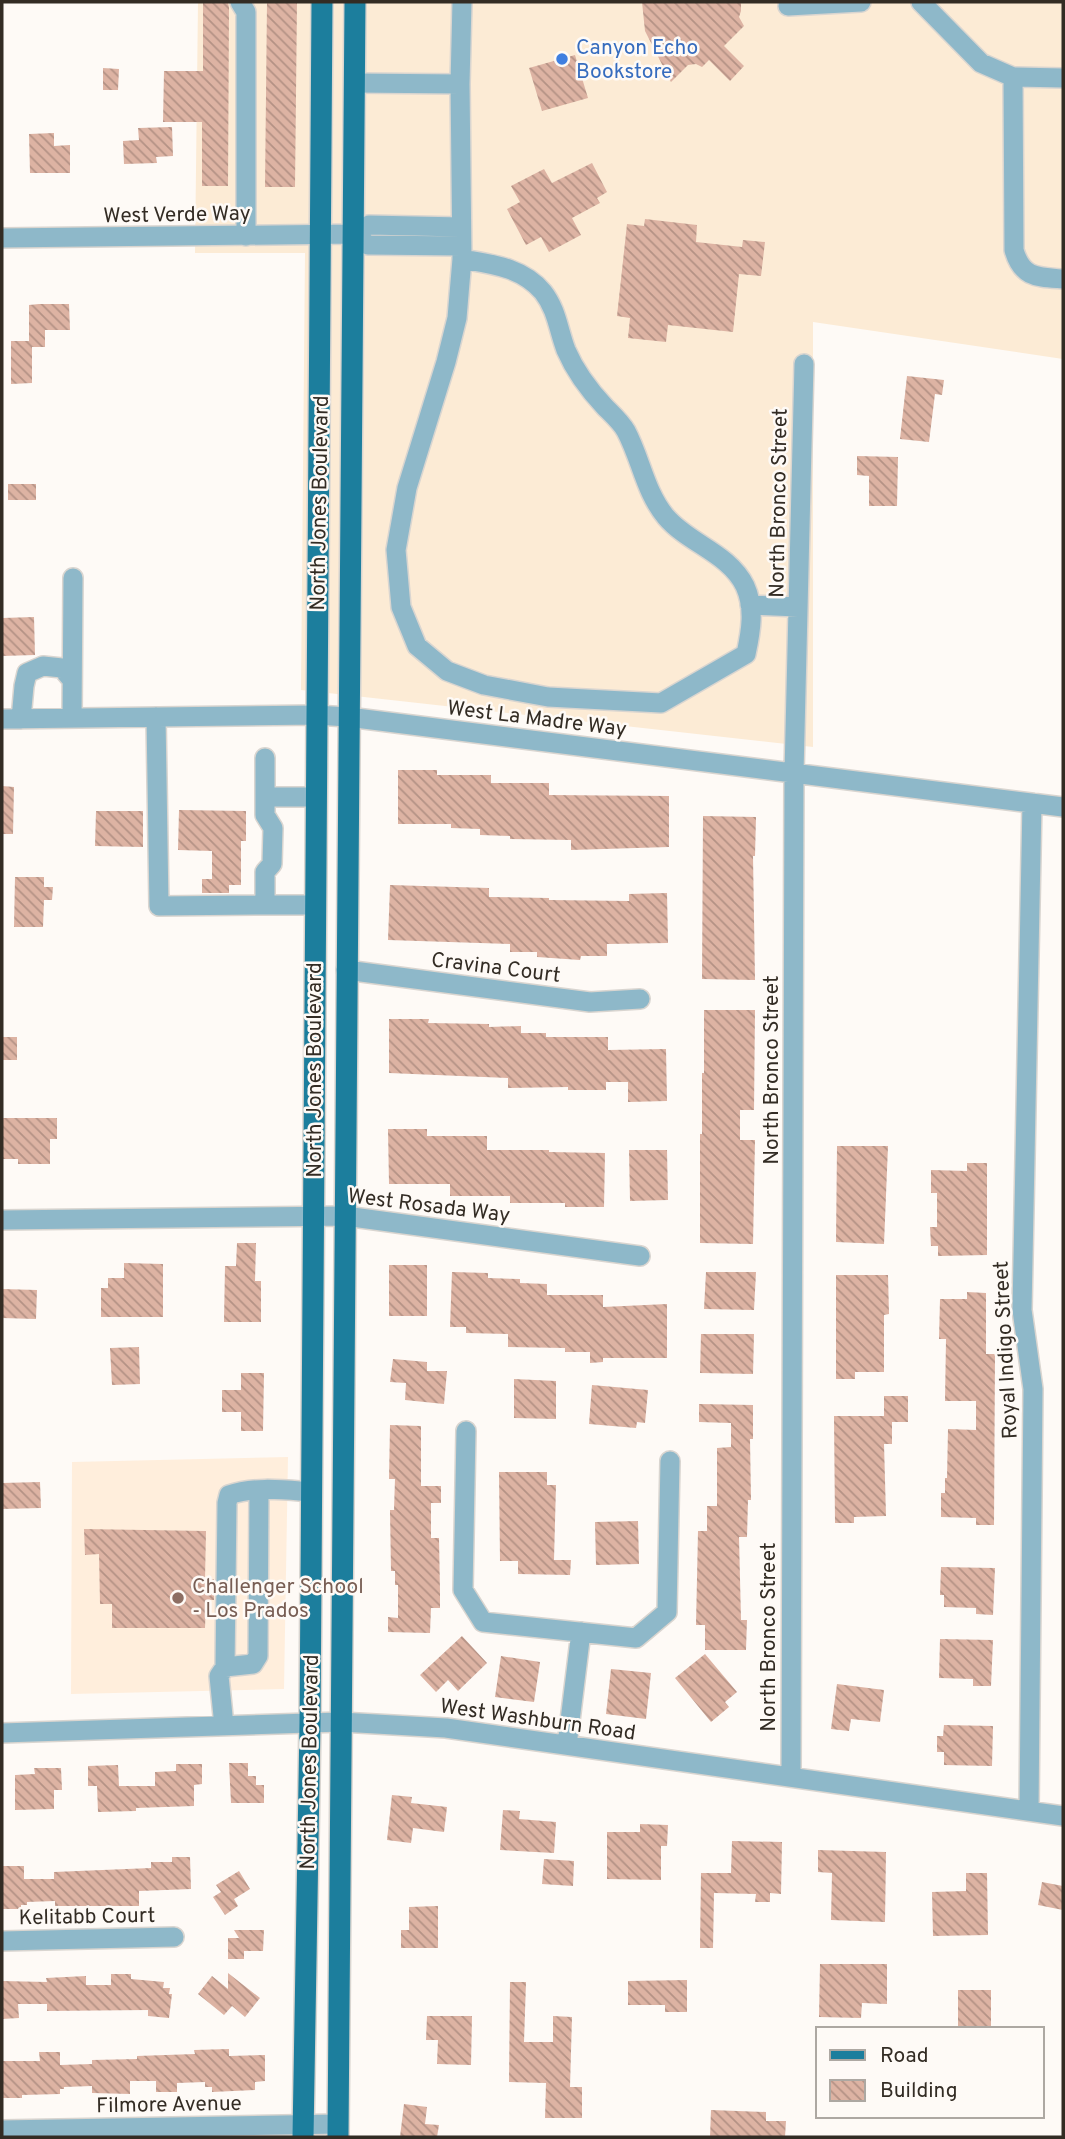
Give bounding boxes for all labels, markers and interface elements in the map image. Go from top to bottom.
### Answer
place label: Canyon Echo Bookstore [576,35,698,86]
marker: Canyon Echo Bookstore [554,51,570,67]
street label: West Verde Way [103,201,251,230]
street label: North Jones Boulevard [305,395,336,611]
street label: North Bronco Street [764,408,795,598]
street label: West La Madre Way [446,695,628,744]
street label: Cravina Court [430,947,562,990]
street label: North Jones Boulevard [302,962,329,1178]
street label: North Bronco Street [759,975,786,1165]
street label: West Rosada Way [346,1183,512,1230]
street label: Royal Indigo Street [988,1260,1025,1440]
street label: North Bronco Street [756,1542,783,1732]
place label: Challenger School - Los Prados [192,1574,364,1625]
marker: Challenger School - Los Prados [170,1590,186,1606]
street label: North Jones Boulevard [295,1654,326,1870]
street label: West Washburn Road [438,1693,637,1748]
street label: Kelitabb Court [19,1903,156,1932]
legend [816,2027,1044,2118]
text: Road [880,2043,929,2070]
text: Building [880,2078,958,2105]
street label: Filmore Avenue [96,2091,242,2120]

